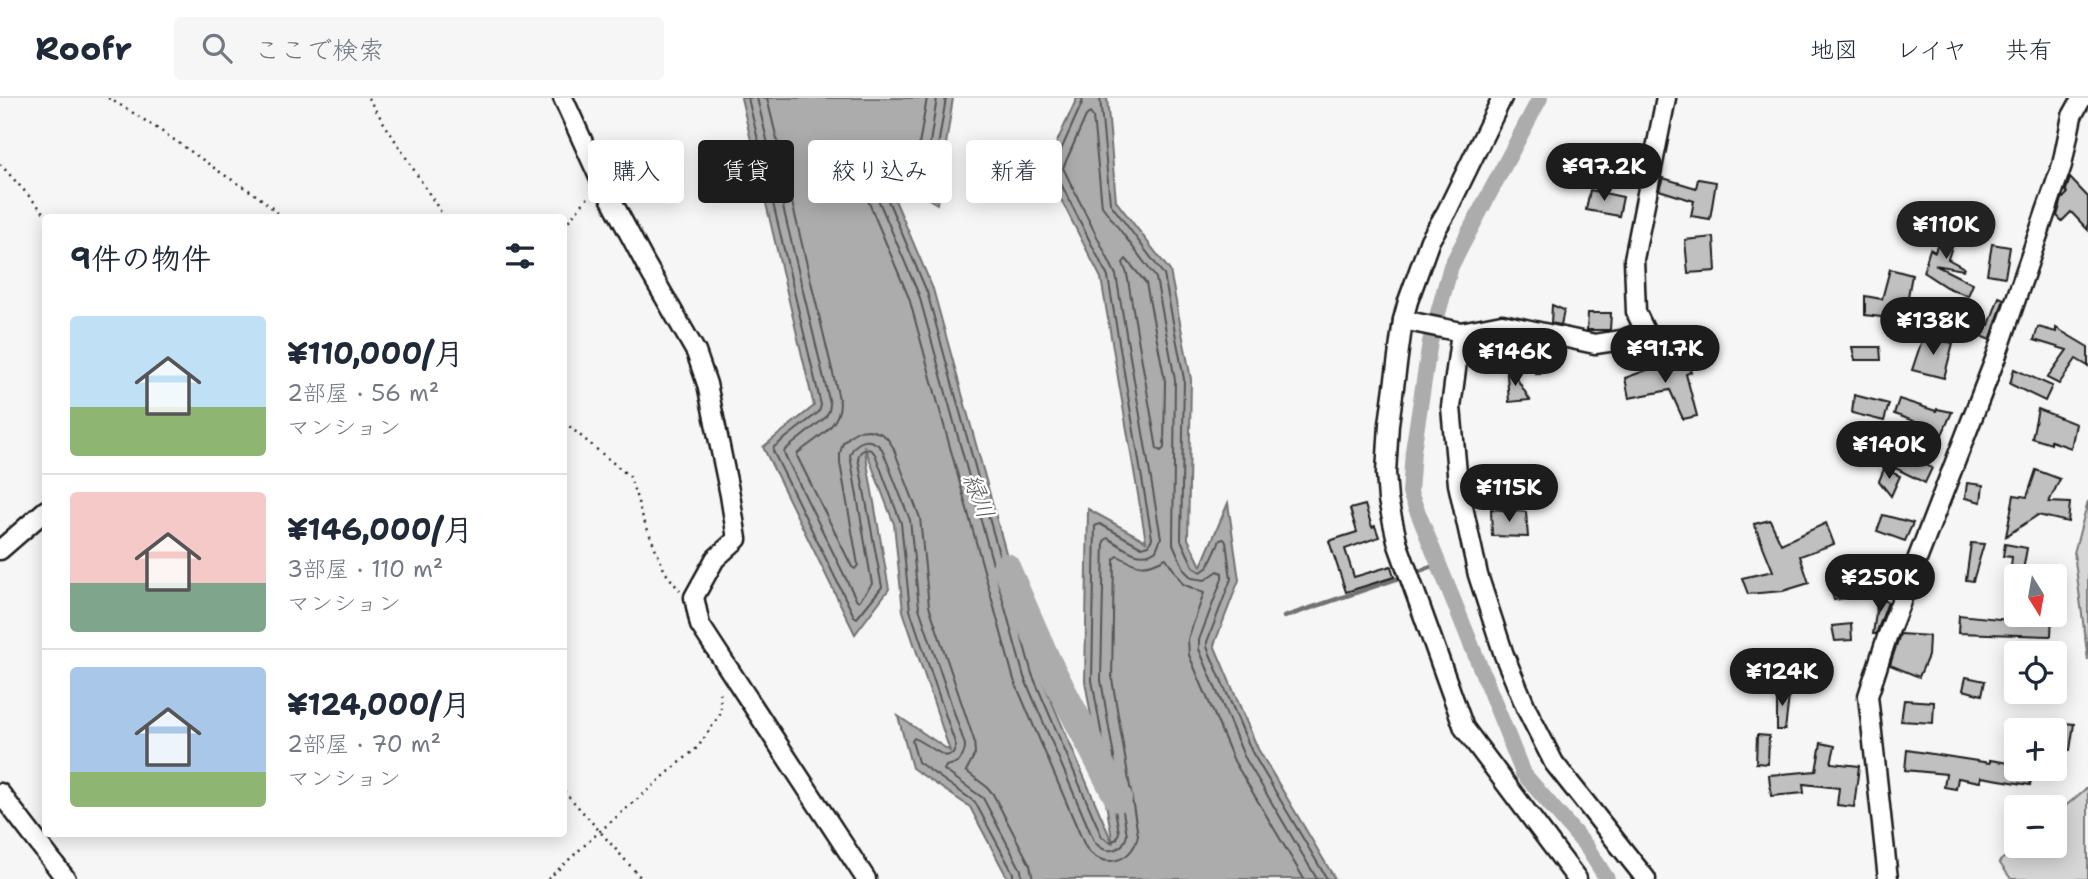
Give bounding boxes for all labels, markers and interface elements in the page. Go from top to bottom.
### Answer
search box [174,17,664,80]
text: Roofr [35,26,132,71]
icon: search [198,29,236,67]
text: ここで検索 [254,32,384,67]
text: 地図 [1810,34,1858,66]
text: レイヤ [1896,34,1967,66]
text: 共有 [2005,34,2053,66]
chip: 購入 [588,140,684,203]
chip: 賃貸 [698,140,794,203]
chip: 絞り込み [808,140,952,203]
chip: 新着 [966,140,1062,203]
pin: ¥97.2K [1547,144,1661,203]
text: ¥97.2K [1562,151,1646,181]
pin: ¥110K [1897,202,1995,261]
text: ¥110K [1912,209,1980,239]
icon: filters [501,237,539,275]
text: 9件の物件 [70,238,211,279]
pin: ¥138K [1884,298,1982,357]
text: ¥138K [1896,305,1970,335]
pin: ¥91.7K [1608,326,1722,385]
pin: ¥146K [1466,328,1564,388]
text: ¥110,000/月 [287,333,464,374]
text: ¥91.7K [1627,333,1703,363]
text: ¥146K [1478,336,1552,366]
icon: home [126,344,210,428]
text: 2部屋 · 56 m² [287,378,439,408]
text: マンション [287,412,401,442]
pin: ¥140K [1840,422,1938,481]
text: ¥140K [1852,429,1926,459]
pin: ¥115K [1460,464,1558,524]
water label: 緑川 [957,469,1001,523]
text: ¥115K [1476,472,1542,502]
text: ¥146,000/月 [287,509,473,550]
icon: home [126,520,210,604]
text: 3部屋 · 110 m² [287,554,443,584]
pin: ¥250K [1831,554,1929,614]
text: ¥250K [1841,562,1919,592]
north arrow [2004,564,2067,626]
map controls [2004,564,2067,858]
text: マンション [287,588,401,618]
button: locate [2004,641,2067,704]
pin: ¥124K [1733,648,1831,708]
text: ¥124K [1746,656,1818,686]
text: ¥124,000/月 [287,684,471,725]
icon: home [126,695,210,779]
button: + [2004,718,2067,781]
text: 2部屋 · 70 m² [287,729,441,759]
text: マンション [287,763,401,793]
button: − [2004,795,2067,858]

